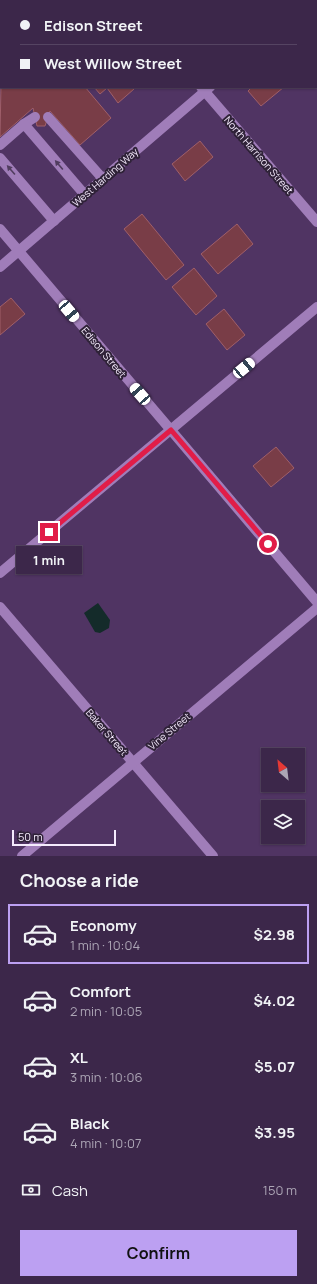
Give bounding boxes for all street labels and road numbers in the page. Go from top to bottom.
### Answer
street label: North Harrison Street [221,113,297,197]
street label: West Harding Way [69,144,142,210]
street label: Edison Street [79,324,129,380]
street label: Baker Street [83,706,131,758]
street label: Vine Street [145,709,193,753]

